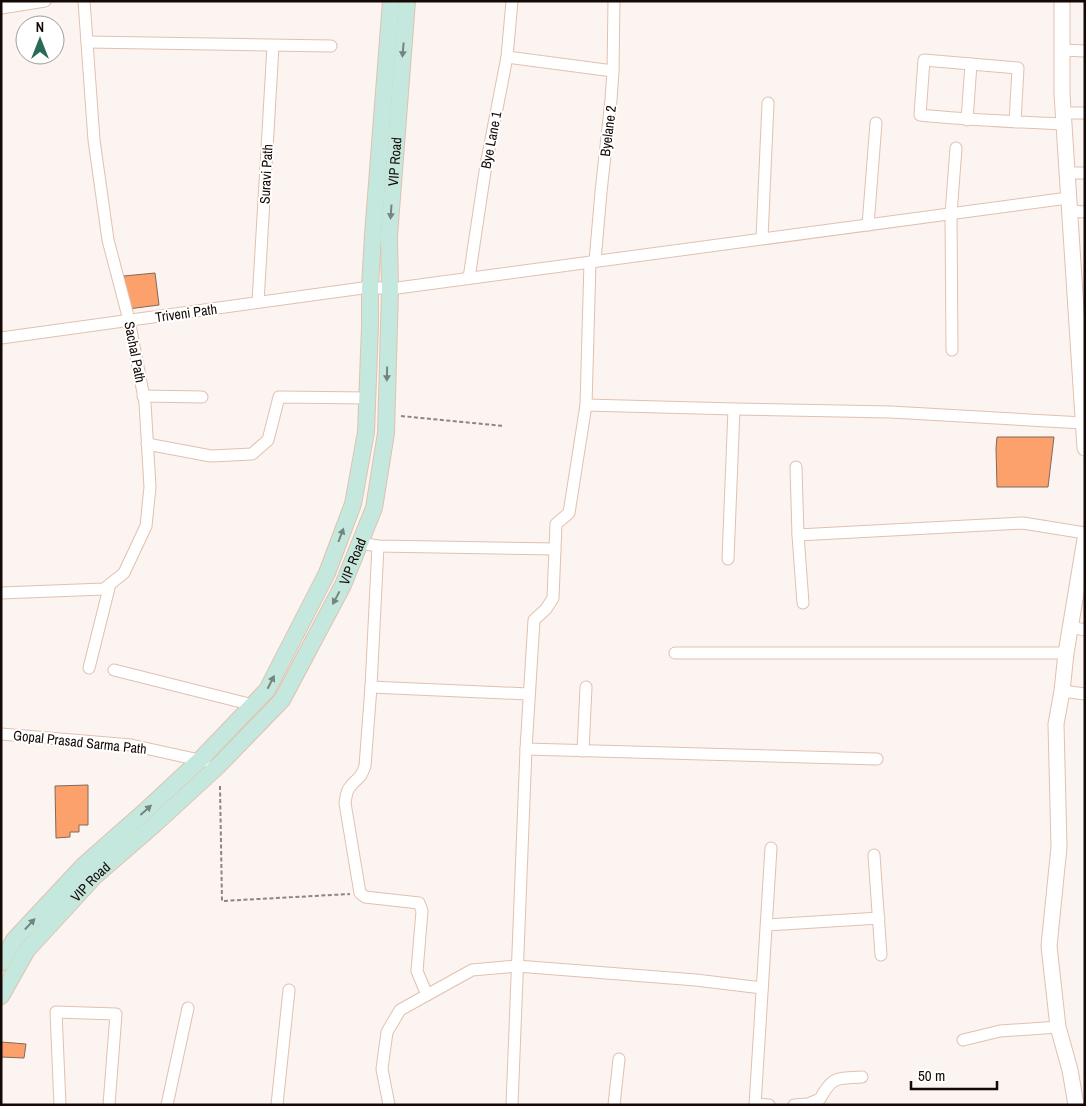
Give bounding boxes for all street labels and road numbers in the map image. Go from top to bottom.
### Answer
street label: Byelane 2 [596,105,620,157]
street label: Bye Lane 1 [477,109,505,170]
street label: VIP Road [384,137,406,187]
street label: Suravi Path [255,144,277,204]
street label: Triveni Path [154,300,218,326]
street label: Sachal Path [120,320,150,384]
street label: VIP Road [335,535,370,587]
street label: Gopal Prasad Sarma Path [12,726,148,758]
street label: VIP Road [67,858,114,906]

